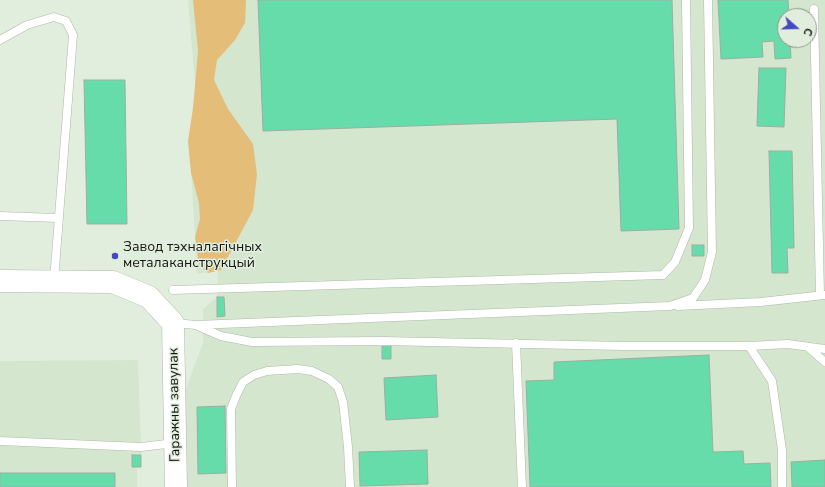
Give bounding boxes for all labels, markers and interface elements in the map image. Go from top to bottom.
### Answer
north arrow [777,8,817,48]
text: С [799,26,816,38]
place label: Завод тэхналагічных металаканструкцый [123,240,262,272]
marker: Завод тэхналагічных металаканструкцый [110,251,120,261]
street label: Гаражны завулак [166,348,184,462]

